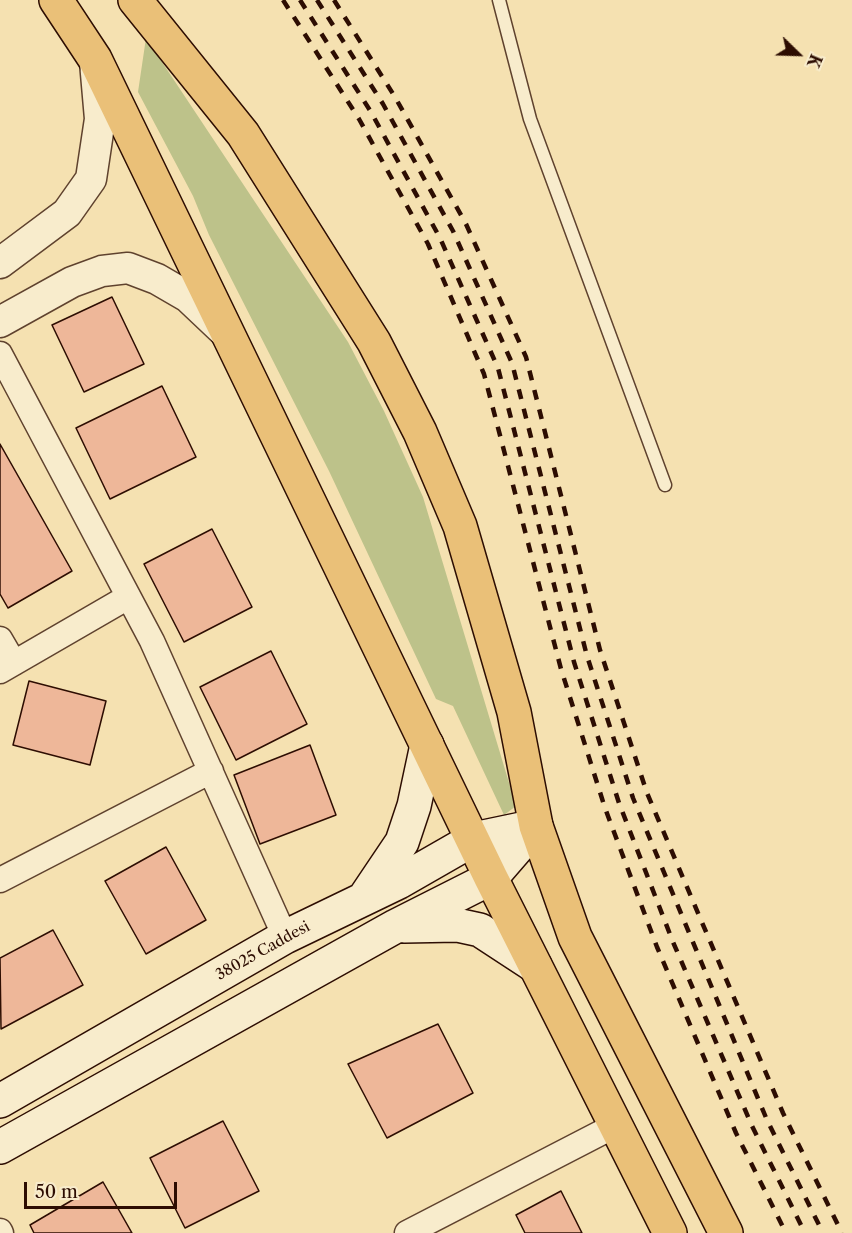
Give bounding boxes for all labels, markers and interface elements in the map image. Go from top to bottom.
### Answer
north arrow [768,24,828,84]
text: K [803,51,826,71]
street label: 38025 Caddesi [213,918,313,984]
scale bar [27,1170,180,1208]
text: 50 m [35,1181,78,1203]

